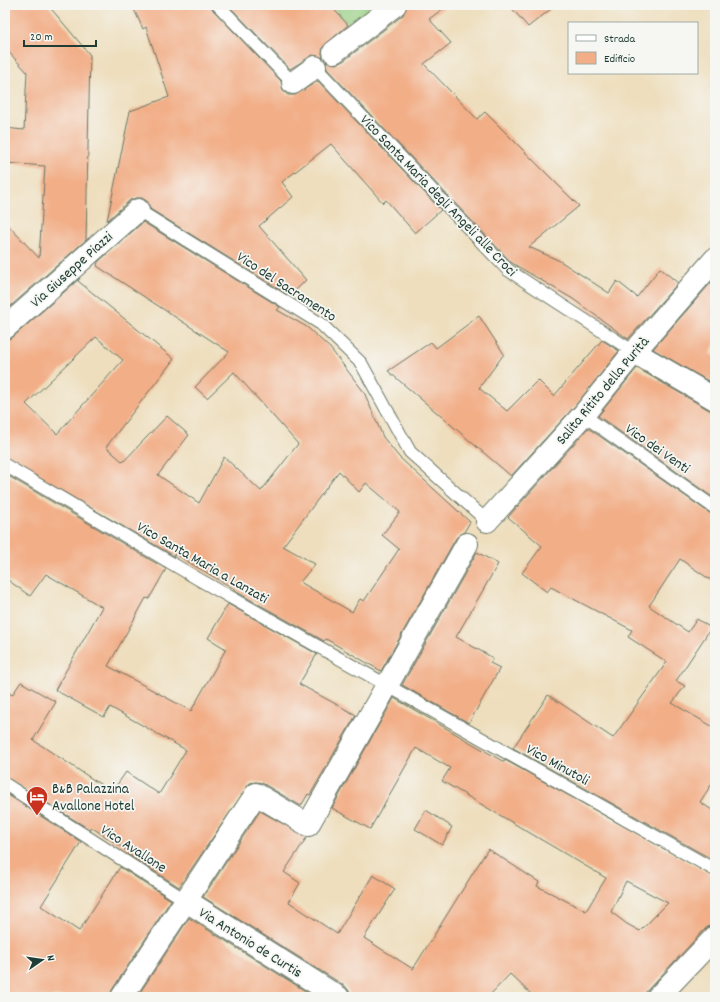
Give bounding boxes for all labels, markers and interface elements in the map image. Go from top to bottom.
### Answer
scale bar [24,22,96,48]
legend [568,22,698,74]
text: 20 m [30,29,53,46]
text: Strada [604,31,635,48]
text: Edificio [604,51,635,68]
street label: Vico Santa Maria degli Angeli alle Croci [354,110,521,283]
street label: Via Giuseppe Piazzi [26,227,119,314]
street label: Vico del Sacramento [232,247,340,328]
street label: Salita Ritito della Purità [551,332,656,450]
street label: Vico dei Venti [620,419,694,480]
street label: Vico Santa Maria a Lanzati [132,517,272,611]
street label: Vico Minutoli [521,739,593,792]
place label: B&B Palazzina Avallone Hotel [52,779,135,818]
hotel icon: B&B Palazzina Avallone Hotel [24,784,50,817]
street label: Vico Avallone [95,820,171,880]
street label: Via Antonio de Curtis [194,903,306,984]
north arrow [22,940,62,980]
text: N [41,954,58,963]

